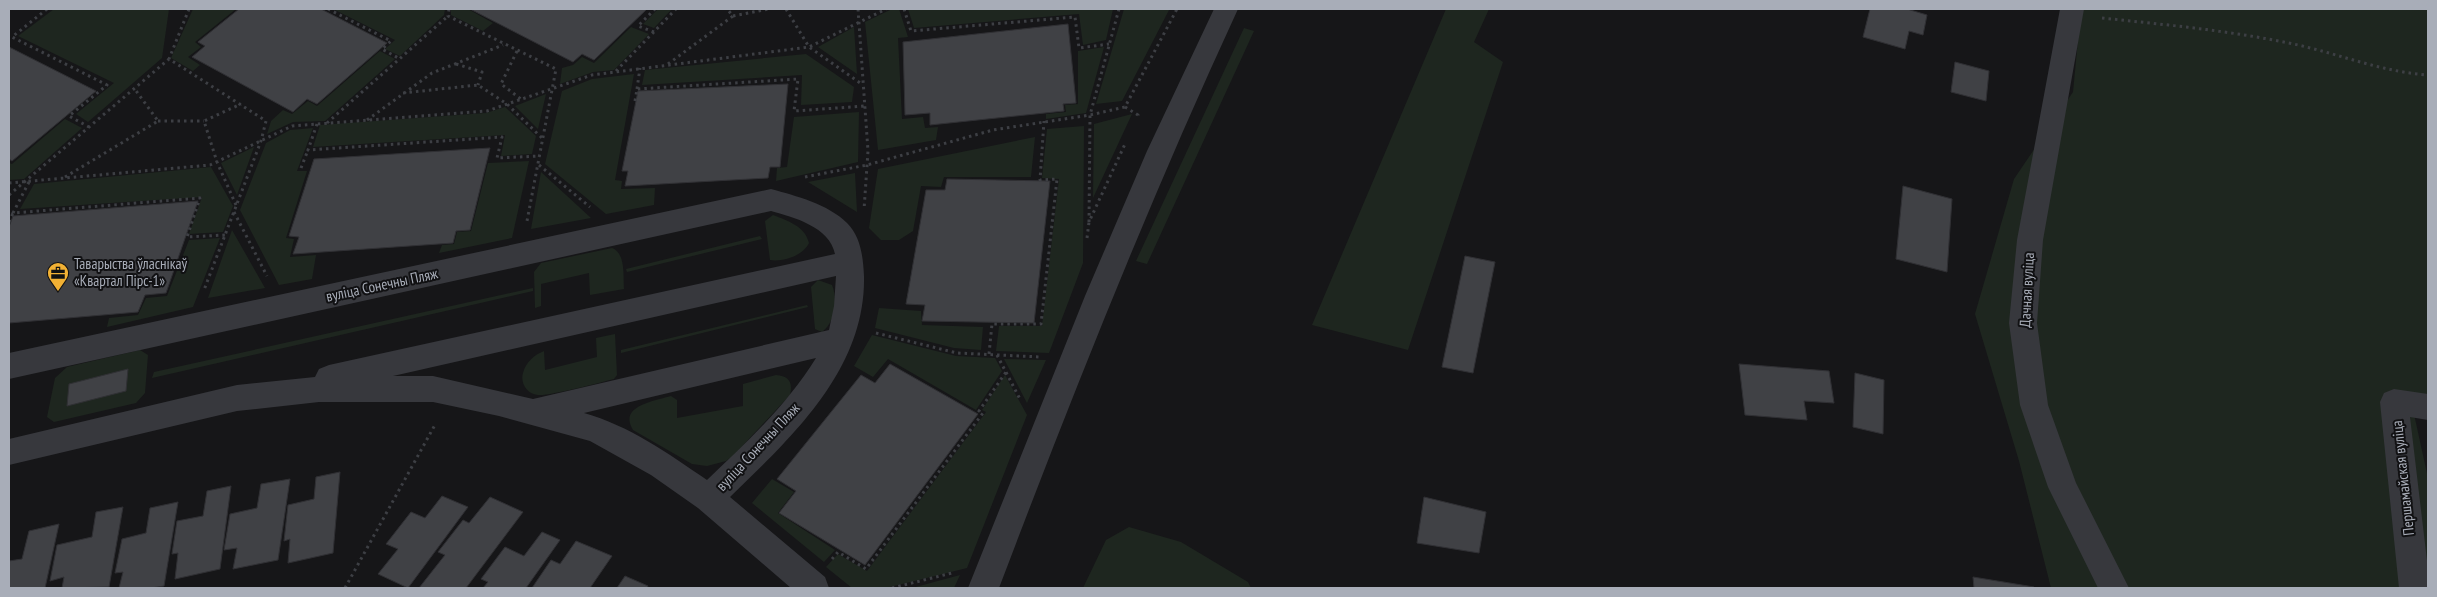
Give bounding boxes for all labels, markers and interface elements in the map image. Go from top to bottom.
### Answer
street label: Дачная вуліца [2015,252,2038,328]
place label: Таварыства ўласнікаў «Квартал Пірс-1» [74,254,188,290]
office icon: Таварыства ўласнікаў «Квартал Пірс-1» [46,261,70,292]
street label: вуліца Сонечны Пляж [324,263,440,306]
street label: вуліца Сонечны Пляж [712,398,804,495]
street label: Першамайская вуліца [2387,420,2418,537]

